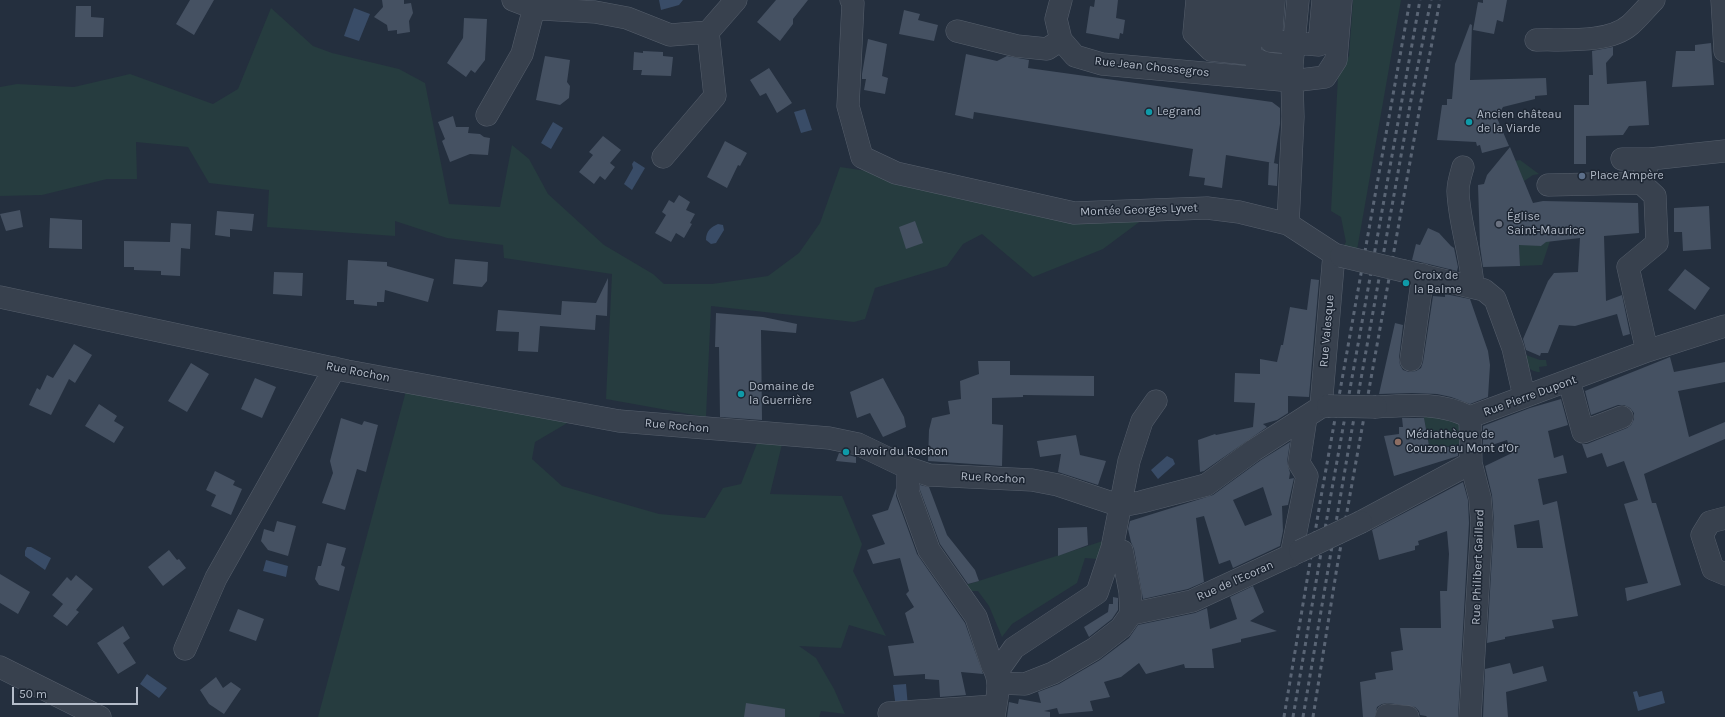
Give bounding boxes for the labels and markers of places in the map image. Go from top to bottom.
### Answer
place label: Legrand [1157,105,1201,119]
marker: Legrand [1144,107,1154,117]
place label: Ancien château de la Viarde [1477,108,1562,136]
marker: Ancien château de la Viarde [1464,117,1474,127]
place label: Place Ampère [1590,169,1664,183]
marker: Place Ampère [1577,171,1587,181]
place label: Église Saint-Maurice [1507,210,1585,238]
marker: Église Saint-Maurice [1494,219,1504,229]
place label: Croix de la Balme [1414,269,1462,297]
marker: Croix de la Balme [1401,278,1411,288]
place label: Domaine de la Guerrière [749,380,814,408]
marker: Domaine de la Guerrière [736,389,746,399]
place label: Médiathèque de Couzon au Mont d'Or [1406,428,1518,456]
marker: Médiathèque de Couzon au Mont d'Or [1393,437,1403,447]
place label: Lavoir du Rochon [854,445,948,459]
marker: Lavoir du Rochon [841,447,851,457]

